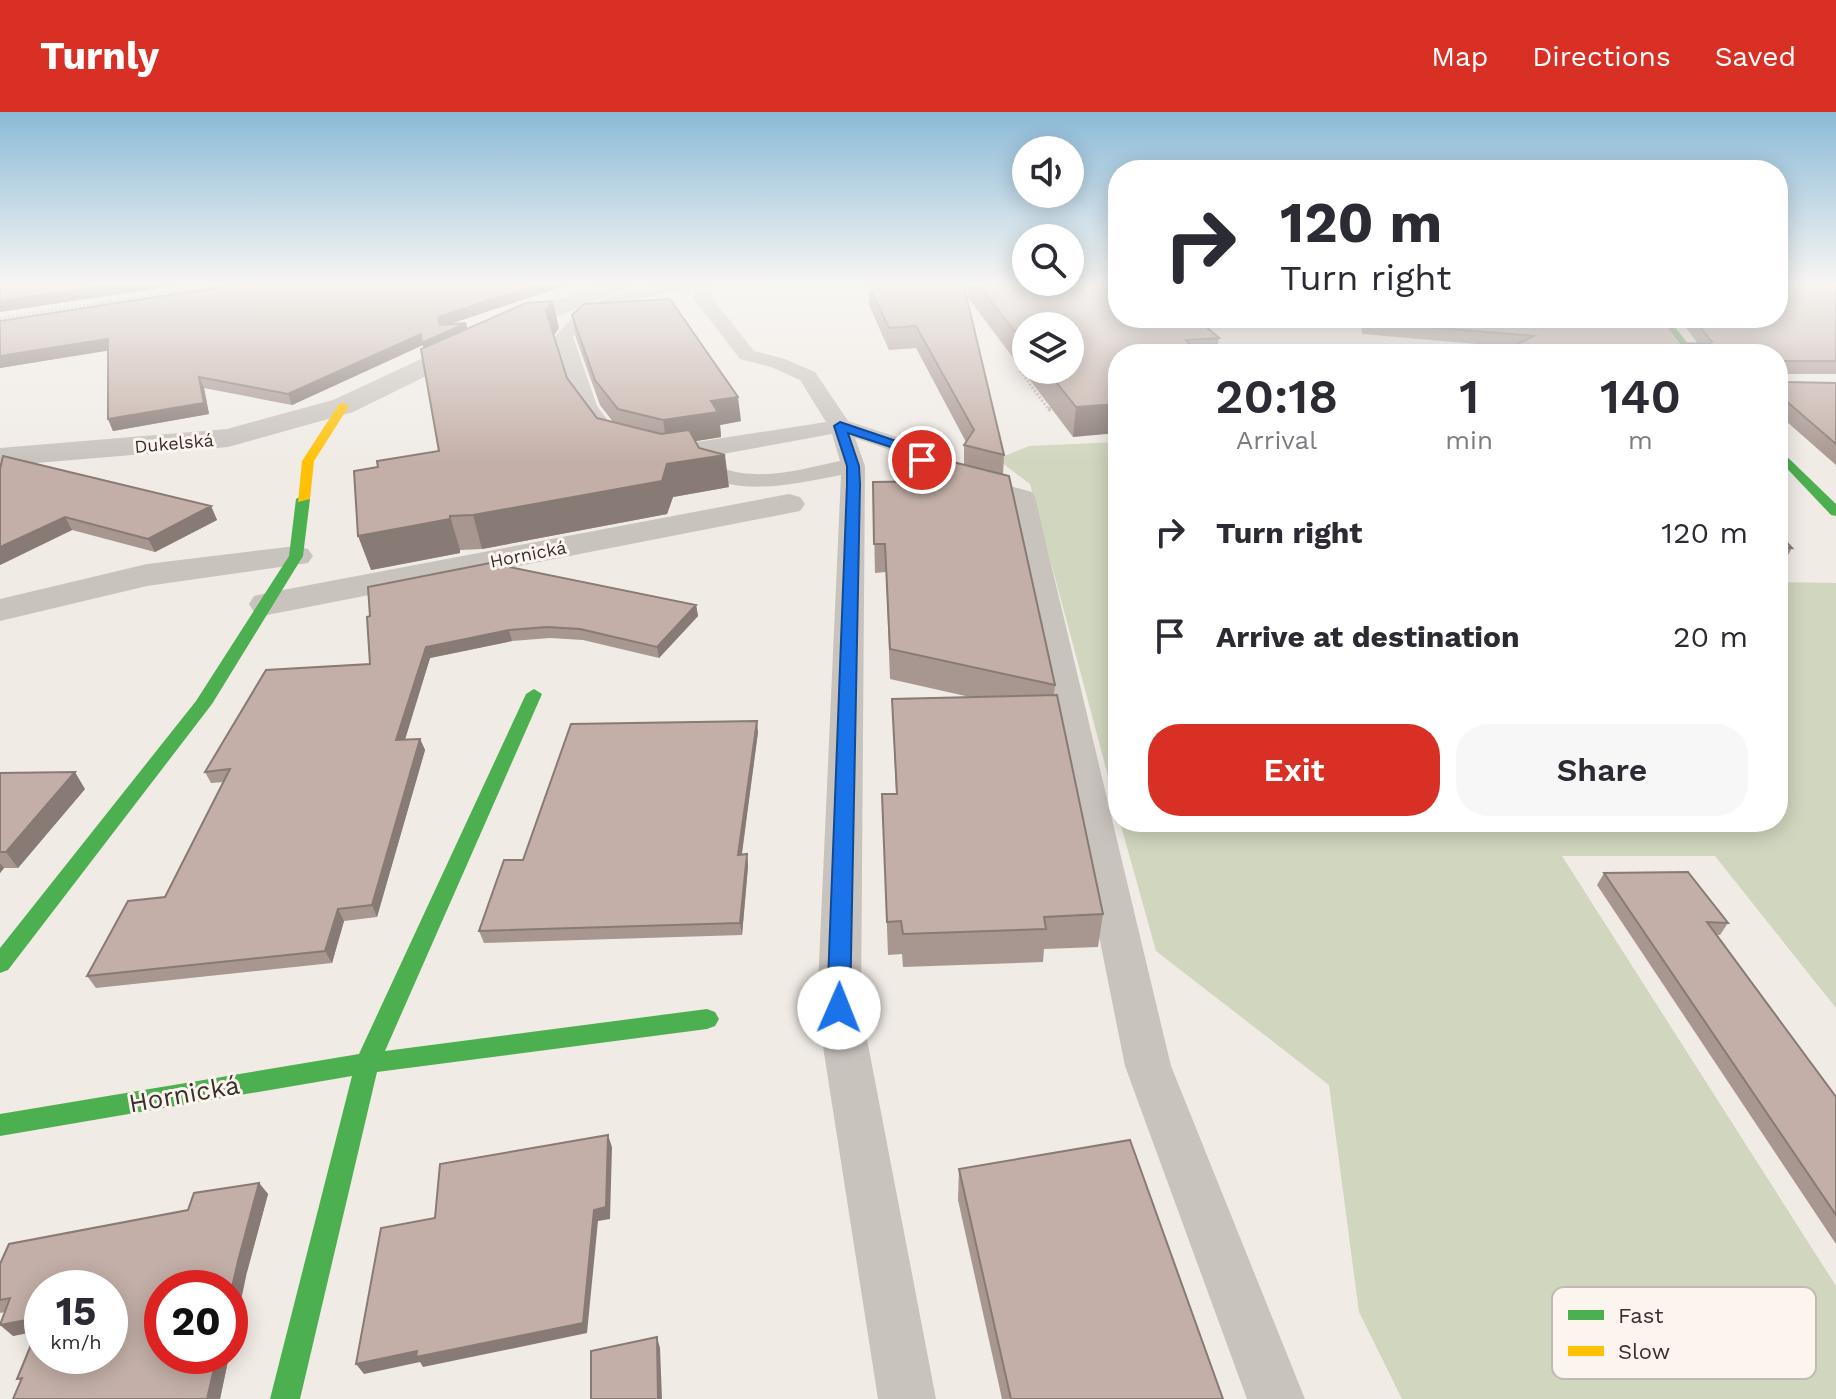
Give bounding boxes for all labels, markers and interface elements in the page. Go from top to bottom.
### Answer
text: Turnly [40,34,159,78]
text: Map [1431,40,1488,73]
text: Directions [1532,40,1671,73]
text: Saved [1715,40,1796,73]
map controls [1012,136,1084,384]
button: sound [1012,136,1084,208]
text: 120 m [1280,190,1442,256]
icon: right [1148,192,1252,296]
button: search [1012,224,1084,296]
text: Turn right [1280,257,1451,299]
button: layers [1012,312,1084,384]
text: 20:18 [1215,368,1338,425]
text: 1 [1459,368,1479,425]
text: 140 [1600,368,1681,425]
text: Arrival [1236,425,1317,455]
text: min [1445,425,1493,455]
text: m [1628,425,1653,455]
pin [888,426,956,494]
street label: Dukelská [133,429,215,457]
icon: arrive [900,438,944,482]
icon: right [1148,510,1192,554]
text: Turn right [1216,515,1362,550]
text: 120 m [1661,515,1748,550]
street label: Hornická [488,536,568,572]
icon: arrive [1148,614,1192,658]
text: Arrive at destination [1216,619,1520,654]
text: 20 m [1673,619,1748,654]
button: Exit [1148,724,1440,816]
button: Share [1456,724,1748,816]
position arrow [797,966,881,1050]
street label: Hornická [126,1069,242,1118]
speed limit sign: 20 [144,1270,248,1374]
legend [1552,1287,1816,1379]
text: 15 [56,1288,96,1335]
text: Fast [1618,1303,1664,1328]
text: km/h [50,1330,102,1354]
text: Slow [1618,1339,1670,1364]

